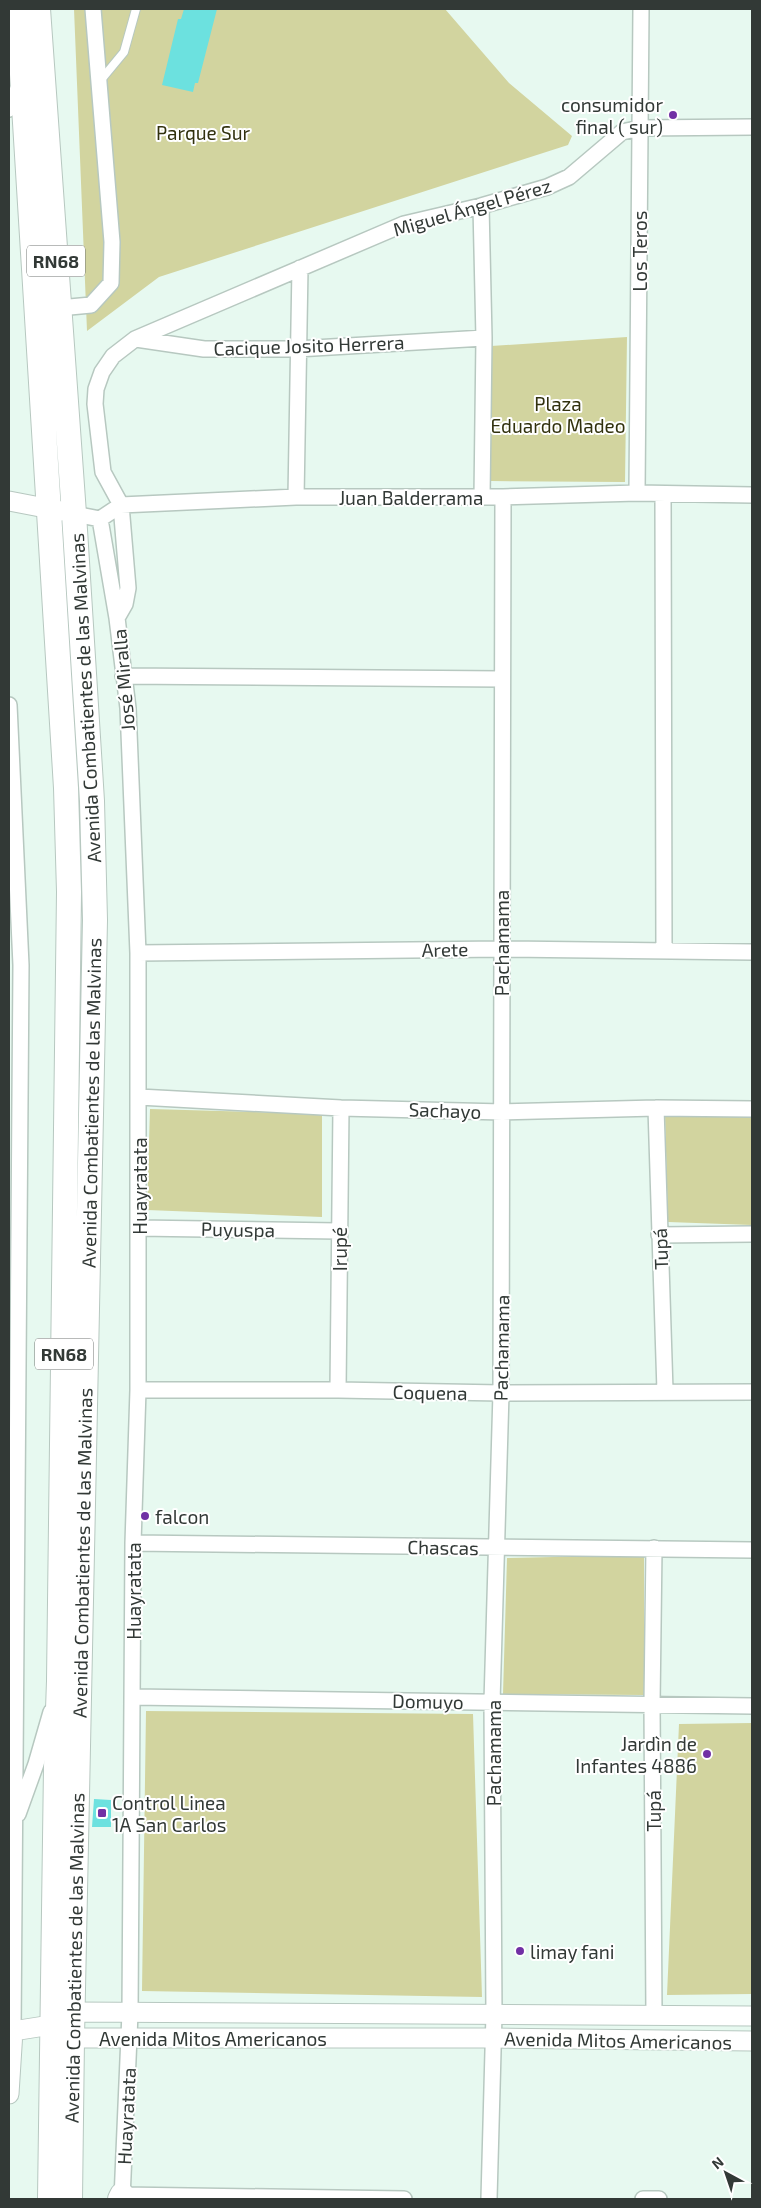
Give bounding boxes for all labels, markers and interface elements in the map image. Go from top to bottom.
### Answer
place label: consumidor final ( sur) [561,93,663,138]
marker: consumidor final ( sur) [667,109,679,121]
park label: Parque Sur [156,121,250,144]
street label: Miguel Ángel Pérez [390,173,554,241]
street label: Los Teros [628,211,651,291]
road number: RN68 [27,246,85,276]
street label: Cacique Josito Herrera [213,330,405,360]
park label: Plaza Eduardo Madeo [490,392,626,437]
street label: Juan Balderrama [339,486,483,509]
street label: Avenida Combatientes de las Malvinas [65,532,105,864]
street label: José Miralla [107,628,139,732]
street label: Pachamama [490,890,513,996]
street label: Arete [421,937,469,961]
street label: Avenida Combatientes de las Malvinas [77,938,105,1268]
street label: Sachayo [408,1097,482,1123]
street label: Huayratata [128,1137,151,1235]
street label: Puyuspa [201,1217,275,1241]
street label: Irupé [328,1227,351,1271]
street label: Tupá [648,1228,672,1270]
street label: Pachamama [489,1295,513,1401]
road number: RN68 [35,1338,93,1370]
street label: Coquena [392,1380,468,1404]
street label: Avenida Combatientes de las Malvinas [68,1388,96,1718]
place label: falcon [155,1505,209,1528]
marker: falcon [139,1510,151,1522]
street label: Chascas [407,1535,479,1559]
street label: Huayratata [122,1542,145,1640]
street label: Domuyo [392,1689,464,1713]
street label: Pachamama [482,1700,505,1806]
place label: Jardìn de Infantes 4886 [575,1732,697,1777]
marker: Jardìn de Infantes 4886 [701,1748,713,1760]
street label: Tupá [642,1790,665,1832]
place label: Control Linea 1A San Carlos [112,1791,227,1836]
street label: Avenida Combatientes de las Malvinas [60,1793,88,2123]
marker: Control Linea 1A San Carlos [96,1807,108,1819]
place label: limay fani [530,1940,614,1963]
marker: limay fani [514,1945,526,1957]
street label: Avenida Mitos Americanos [99,2027,327,2050]
street label: Avenida Mitos Americanos [504,2027,732,2053]
street label: Huayratata [112,2067,140,2165]
north arrow [701,2148,751,2198]
text: N [708,2153,727,2172]

